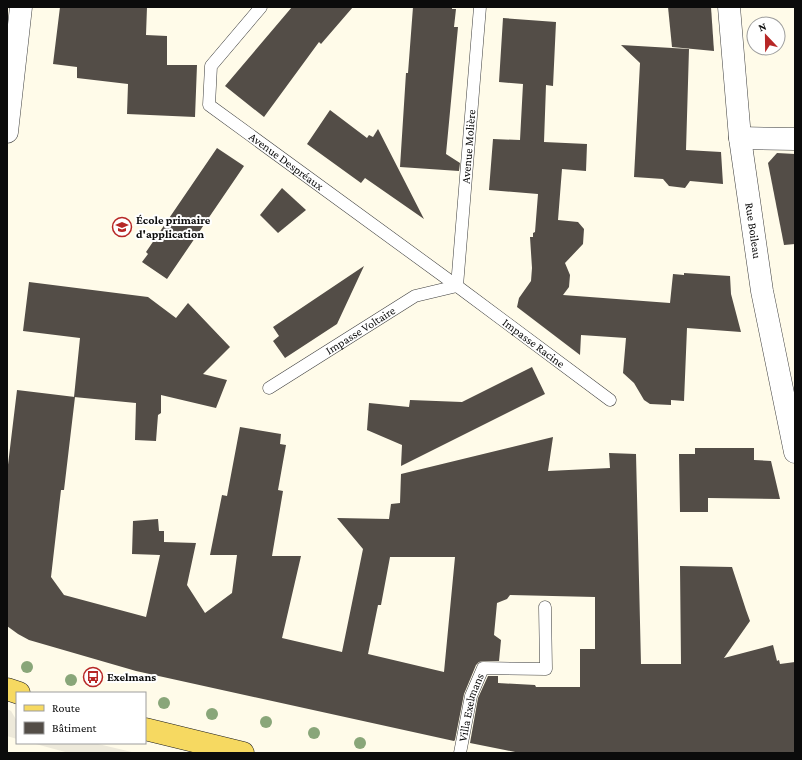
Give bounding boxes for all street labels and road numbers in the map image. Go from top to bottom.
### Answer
street label: Avenue Molière [458,109,479,184]
street label: Avenue Despréaux [246,130,327,193]
street label: Rue Boileau [742,202,764,260]
street label: Impasse Voltaire [323,303,398,358]
street label: Impasse Racine [500,315,568,371]
street label: Villa Exelmans [455,671,487,743]

